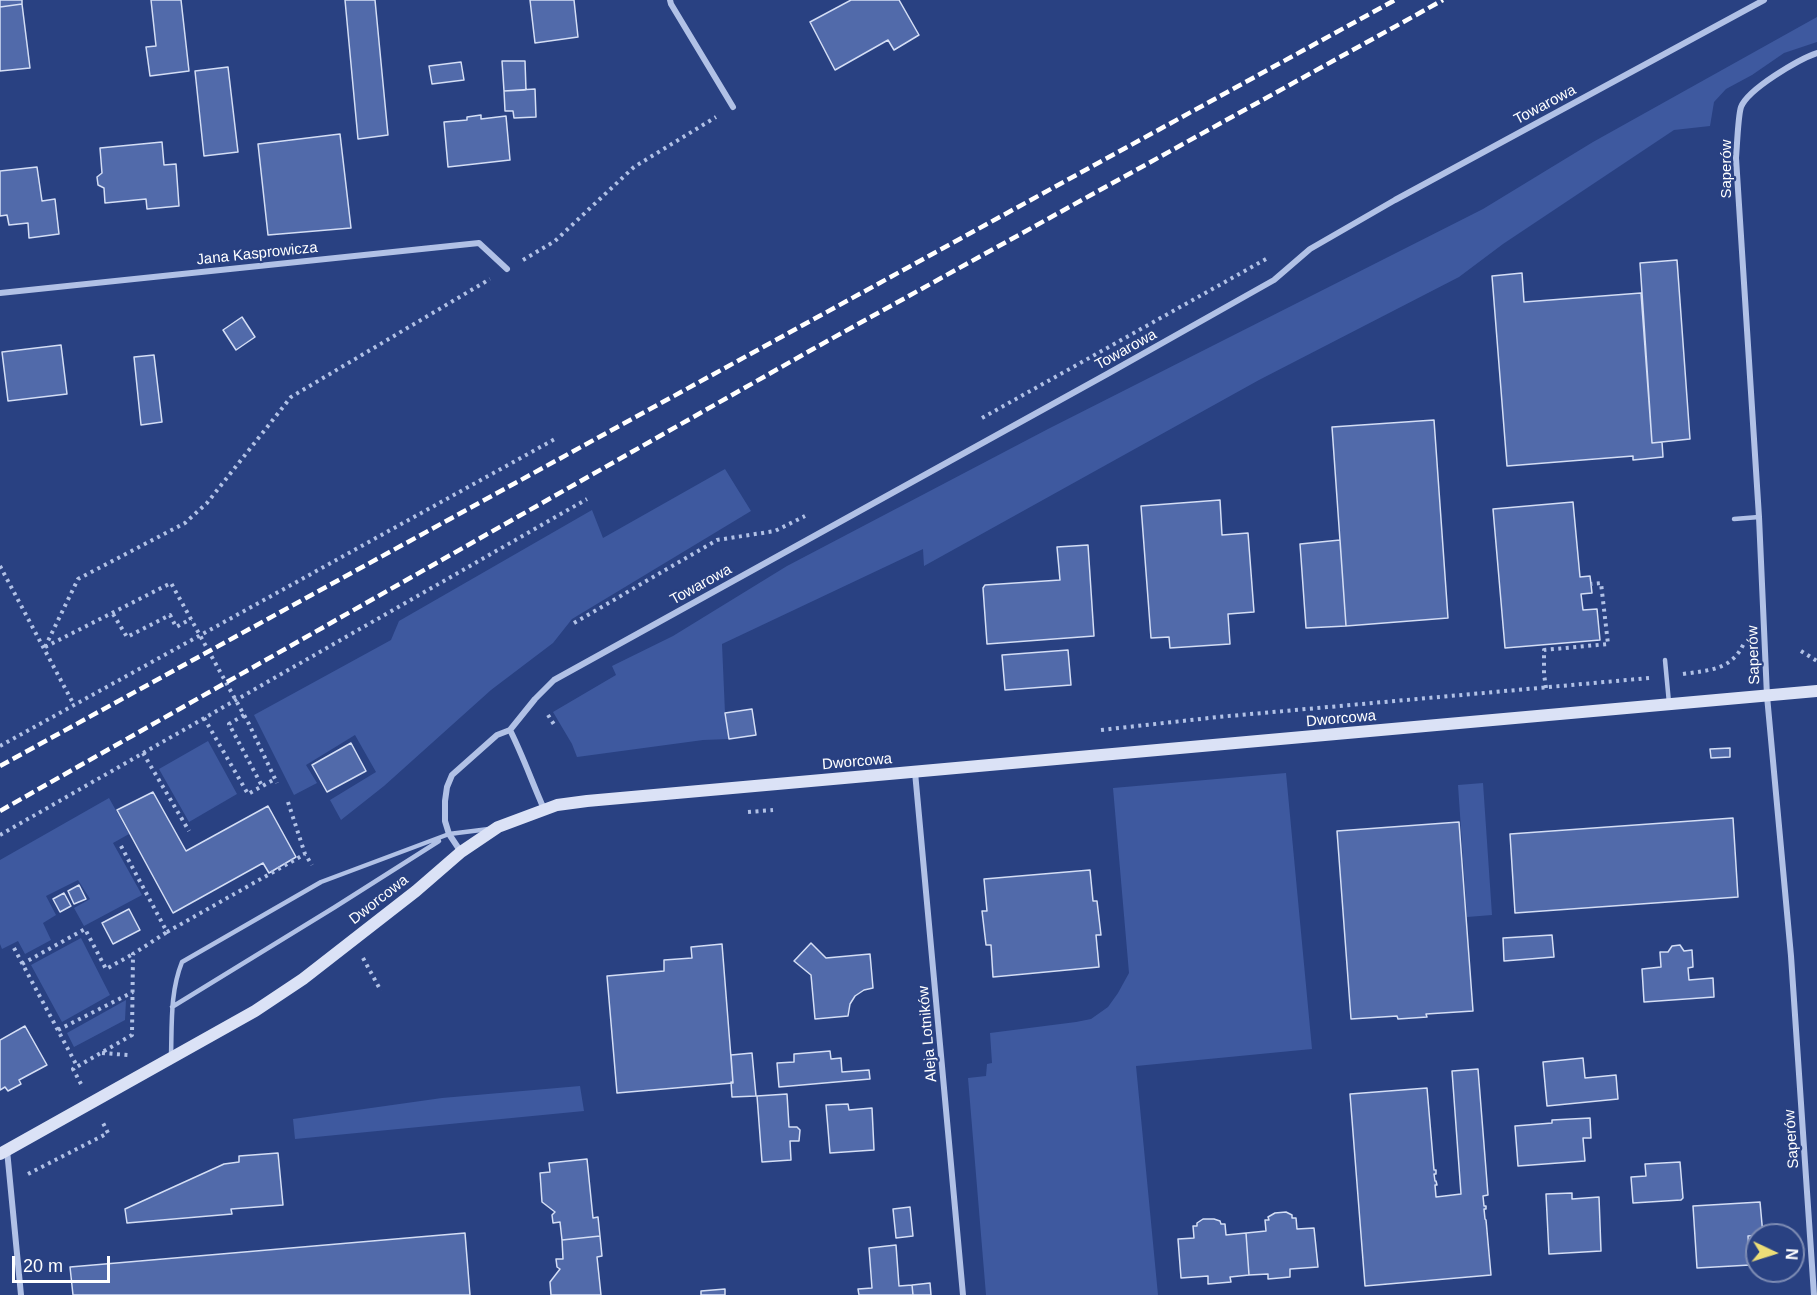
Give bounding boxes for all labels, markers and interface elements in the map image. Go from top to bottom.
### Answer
street label: Towarowa [1511,81,1579,129]
street label: Saperów [1718,139,1736,199]
street label: Jana Kasprowicza [196,239,318,269]
street label: Towarowa [1092,326,1160,374]
street label: Towarowa [667,561,735,609]
street label: Saperów [1744,625,1764,685]
street label: Dworcowa [1305,707,1377,731]
street label: Dworcowa [821,750,893,774]
street label: Dworcowa [346,871,412,929]
street label: Aleja Lotników [915,985,941,1083]
street label: Saperów [1781,1109,1803,1169]
north arrow [1745,1223,1805,1283]
scale bar [15,1244,112,1282]
text: N [1783,1248,1800,1261]
text: 20 m [23,1256,63,1276]

